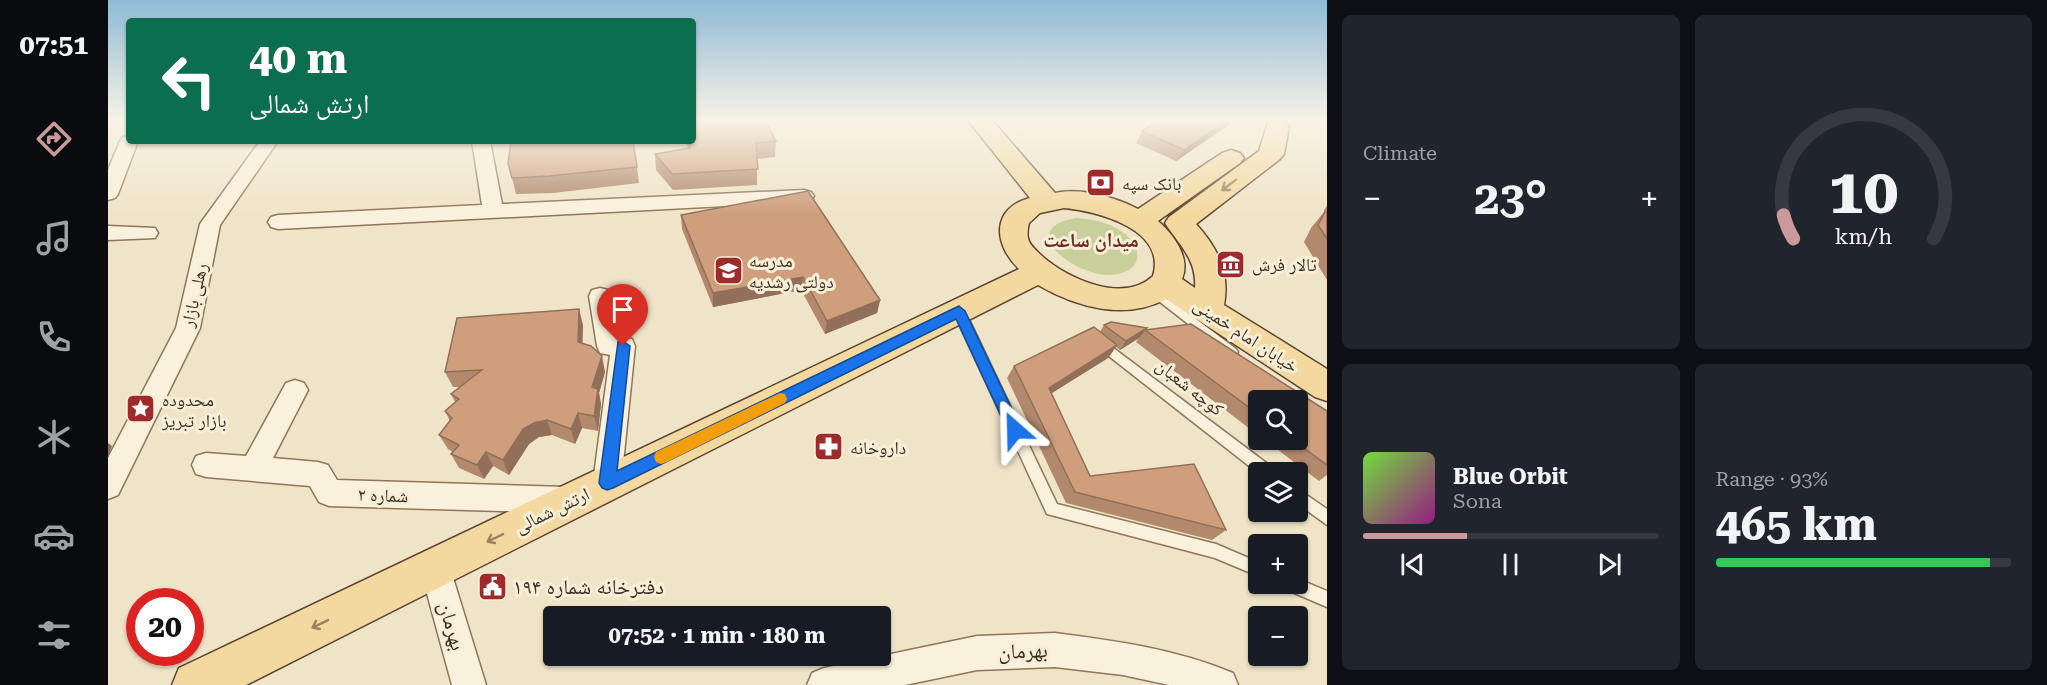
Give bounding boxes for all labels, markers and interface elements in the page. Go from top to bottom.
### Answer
text: 07:51 [20,29,88,61]
text: 40 m [249,34,347,83]
icon: left [150,42,228,120]
text: ارتش شمالی [249,88,369,120]
icon: directions [33,118,75,160]
text: Climate [1363,141,1437,165]
text: 10 [1828,155,1898,228]
bank icon: بانک سپه [1085,167,1117,199]
text: 23° [1474,172,1547,225]
place label: بانک سپه [1122,173,1181,195]
one-way arrow [1222,179,1238,192]
text: − [1363,179,1381,218]
text: + [1640,179,1659,218]
icon: music [33,217,75,259]
text: km/h [1835,224,1892,249]
district label: میدان ساعت [1043,228,1139,252]
museum icon: تالار فرش [1215,248,1247,280]
place label: مدرسه دولتی رشدیه [749,250,834,293]
school or university icon: مدرسه دولتی رشدیه [712,254,744,286]
place label: تالار فرش [1252,254,1317,276]
street label: رهلی بازار [176,261,213,330]
pin [597,284,648,346]
icon: arrive [606,293,639,326]
street label: خیابان امام خمینی [1189,293,1302,378]
icon: phone [33,316,75,358]
street label: کوچه شعبان [1152,354,1228,421]
place label: محدوده بازار تبریز [161,389,226,431]
map controls [1248,390,1308,666]
button: search [1248,390,1308,450]
place icon: محدوده بازار تبریز [125,393,157,425]
position arrow [983,398,1047,462]
icon: climate [33,416,75,458]
pharmacy icon: داروخانه [813,431,845,463]
place label: داروخانه [850,437,906,458]
button: layers [1248,462,1308,522]
text: Blue Orbit [1453,464,1568,489]
text: Range · 93% [1716,467,1828,491]
street label: ارتش شمالی [511,483,593,538]
street label: شماره ۲ [357,484,409,506]
text: Sona [1453,489,1502,513]
text: 465 km [1716,498,1877,551]
icon: car [33,515,75,557]
one-way arrow [487,533,505,545]
button: + [1248,534,1308,594]
icon: previous [1396,548,1429,581]
icon: pause [1494,548,1527,581]
icon: next [1593,548,1626,581]
public building icon: دفترخانه شماره ۱۹۴ [476,571,508,603]
place label: دفترخانه شماره ۱۹۴ [513,575,664,599]
speed limit sign: 20 [126,588,204,666]
street label: بهرمان [434,599,470,653]
button: − [1248,606,1308,666]
icon: filters [33,614,75,656]
one-way arrow [312,619,330,630]
text: 07:52 · 1 min · 180 m [608,623,826,648]
street label: بهرمان [998,638,1048,664]

